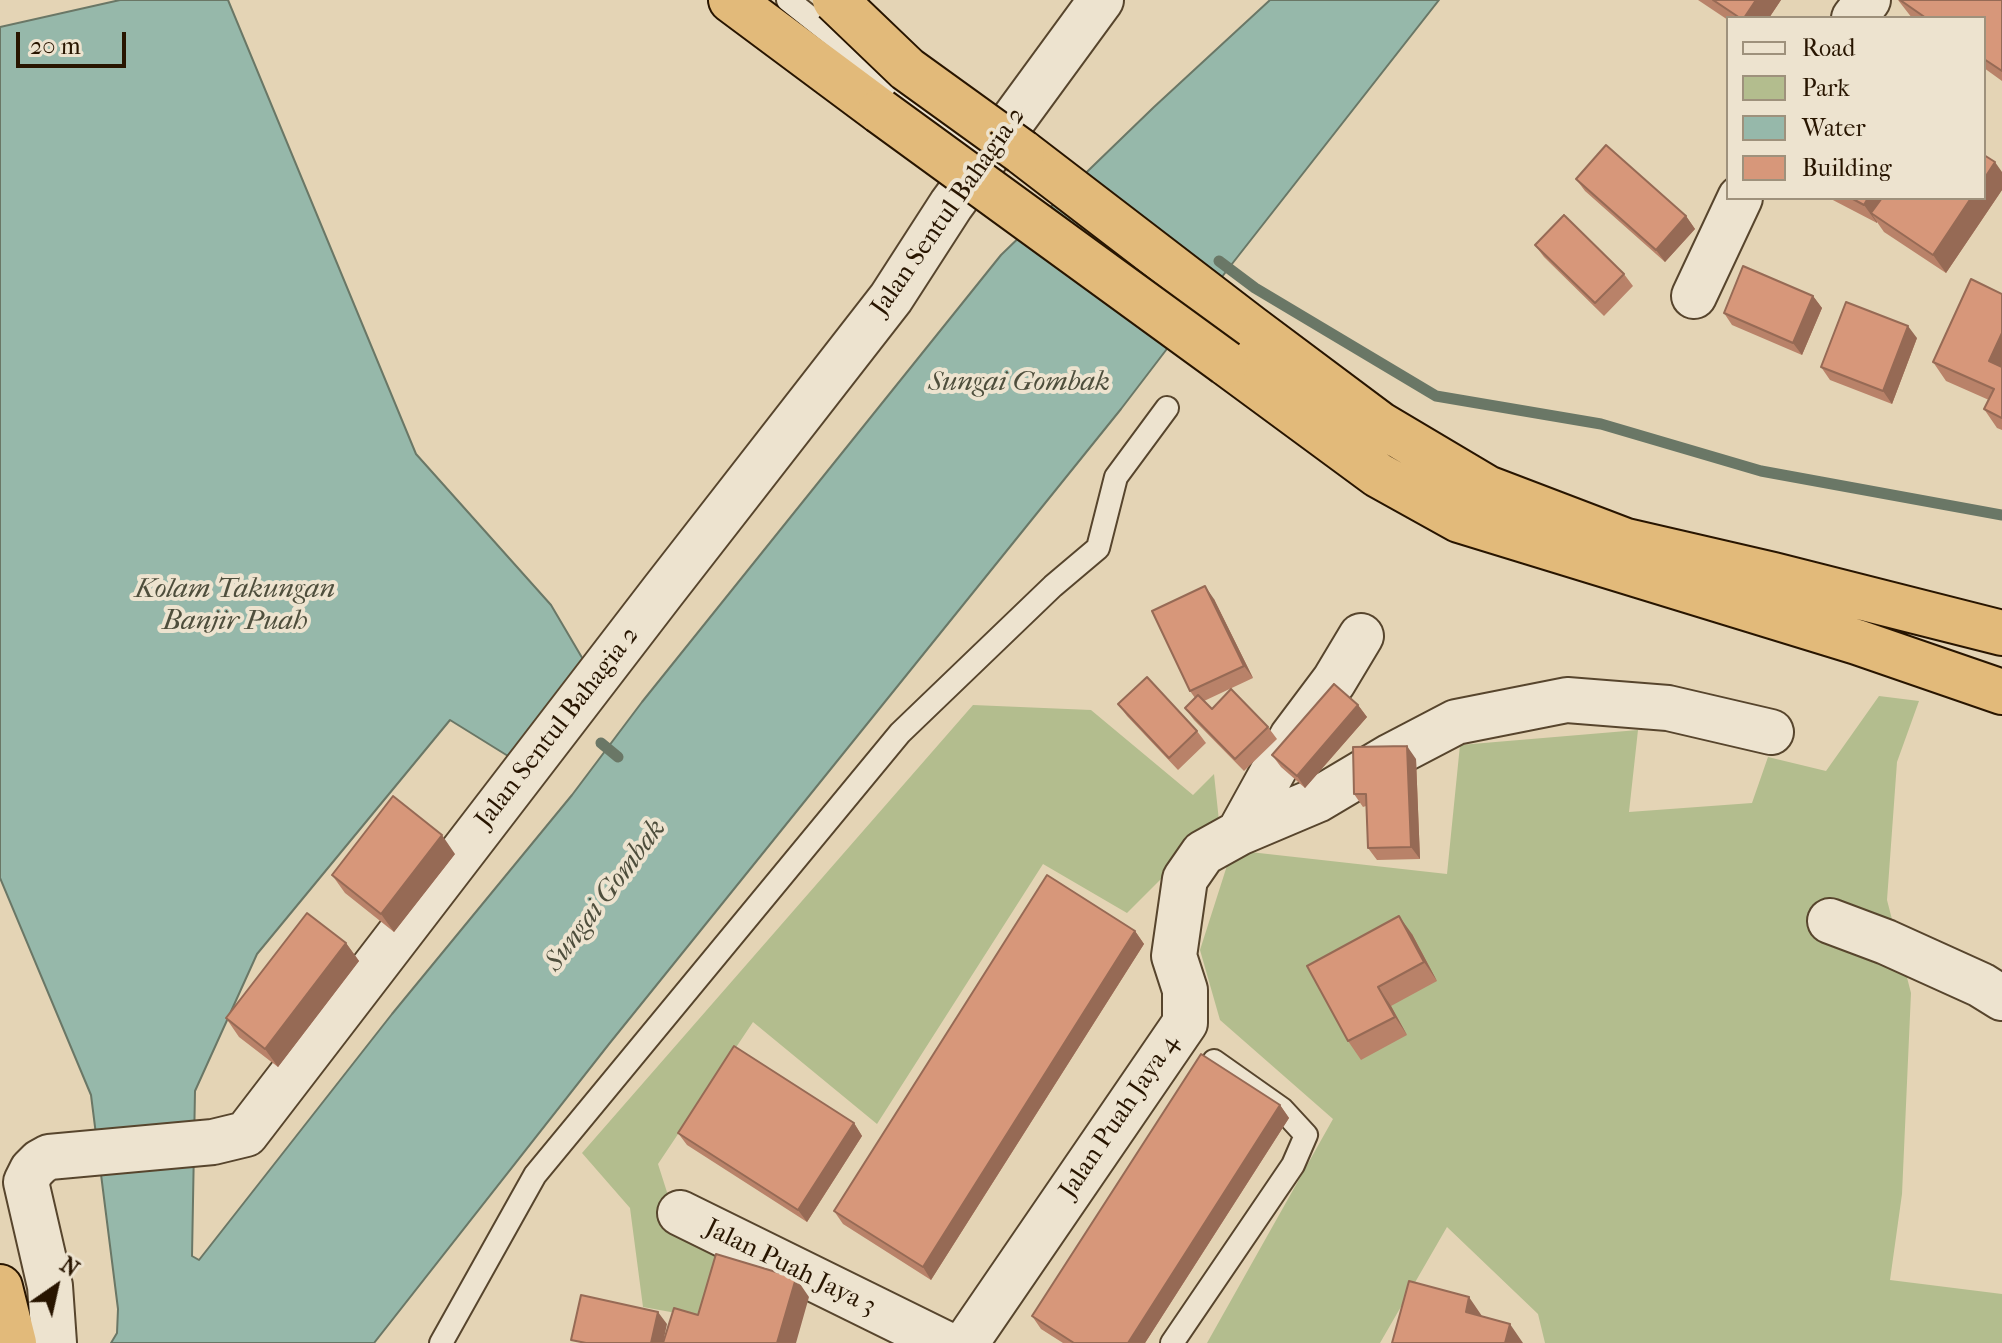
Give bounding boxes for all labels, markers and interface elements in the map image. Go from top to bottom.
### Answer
scale bar [20,16,130,66]
legend [1726,16,1986,200]
text: 20 m [30,32,81,60]
text: Road [1802,34,1855,62]
text: Park [1802,74,1850,102]
street label: Jalan Sentul Bahagia 2 [865,102,1033,322]
text: Water [1802,114,1866,142]
text: Building [1802,154,1892,182]
water label: Sungai Gombak [928,366,1110,400]
water label: Kolam Takungan Banjir Puah [135,573,335,639]
street label: Jalan Sentul Bahagia 2 [470,621,646,835]
water label: Sungai Gombak [538,813,674,979]
street label: Jalan Puah Jaya 4 [1054,1029,1186,1205]
street label: Jalan Puah Jaya 3 [699,1213,881,1323]
north arrow [16,1247,96,1327]
text: N [55,1252,84,1283]

